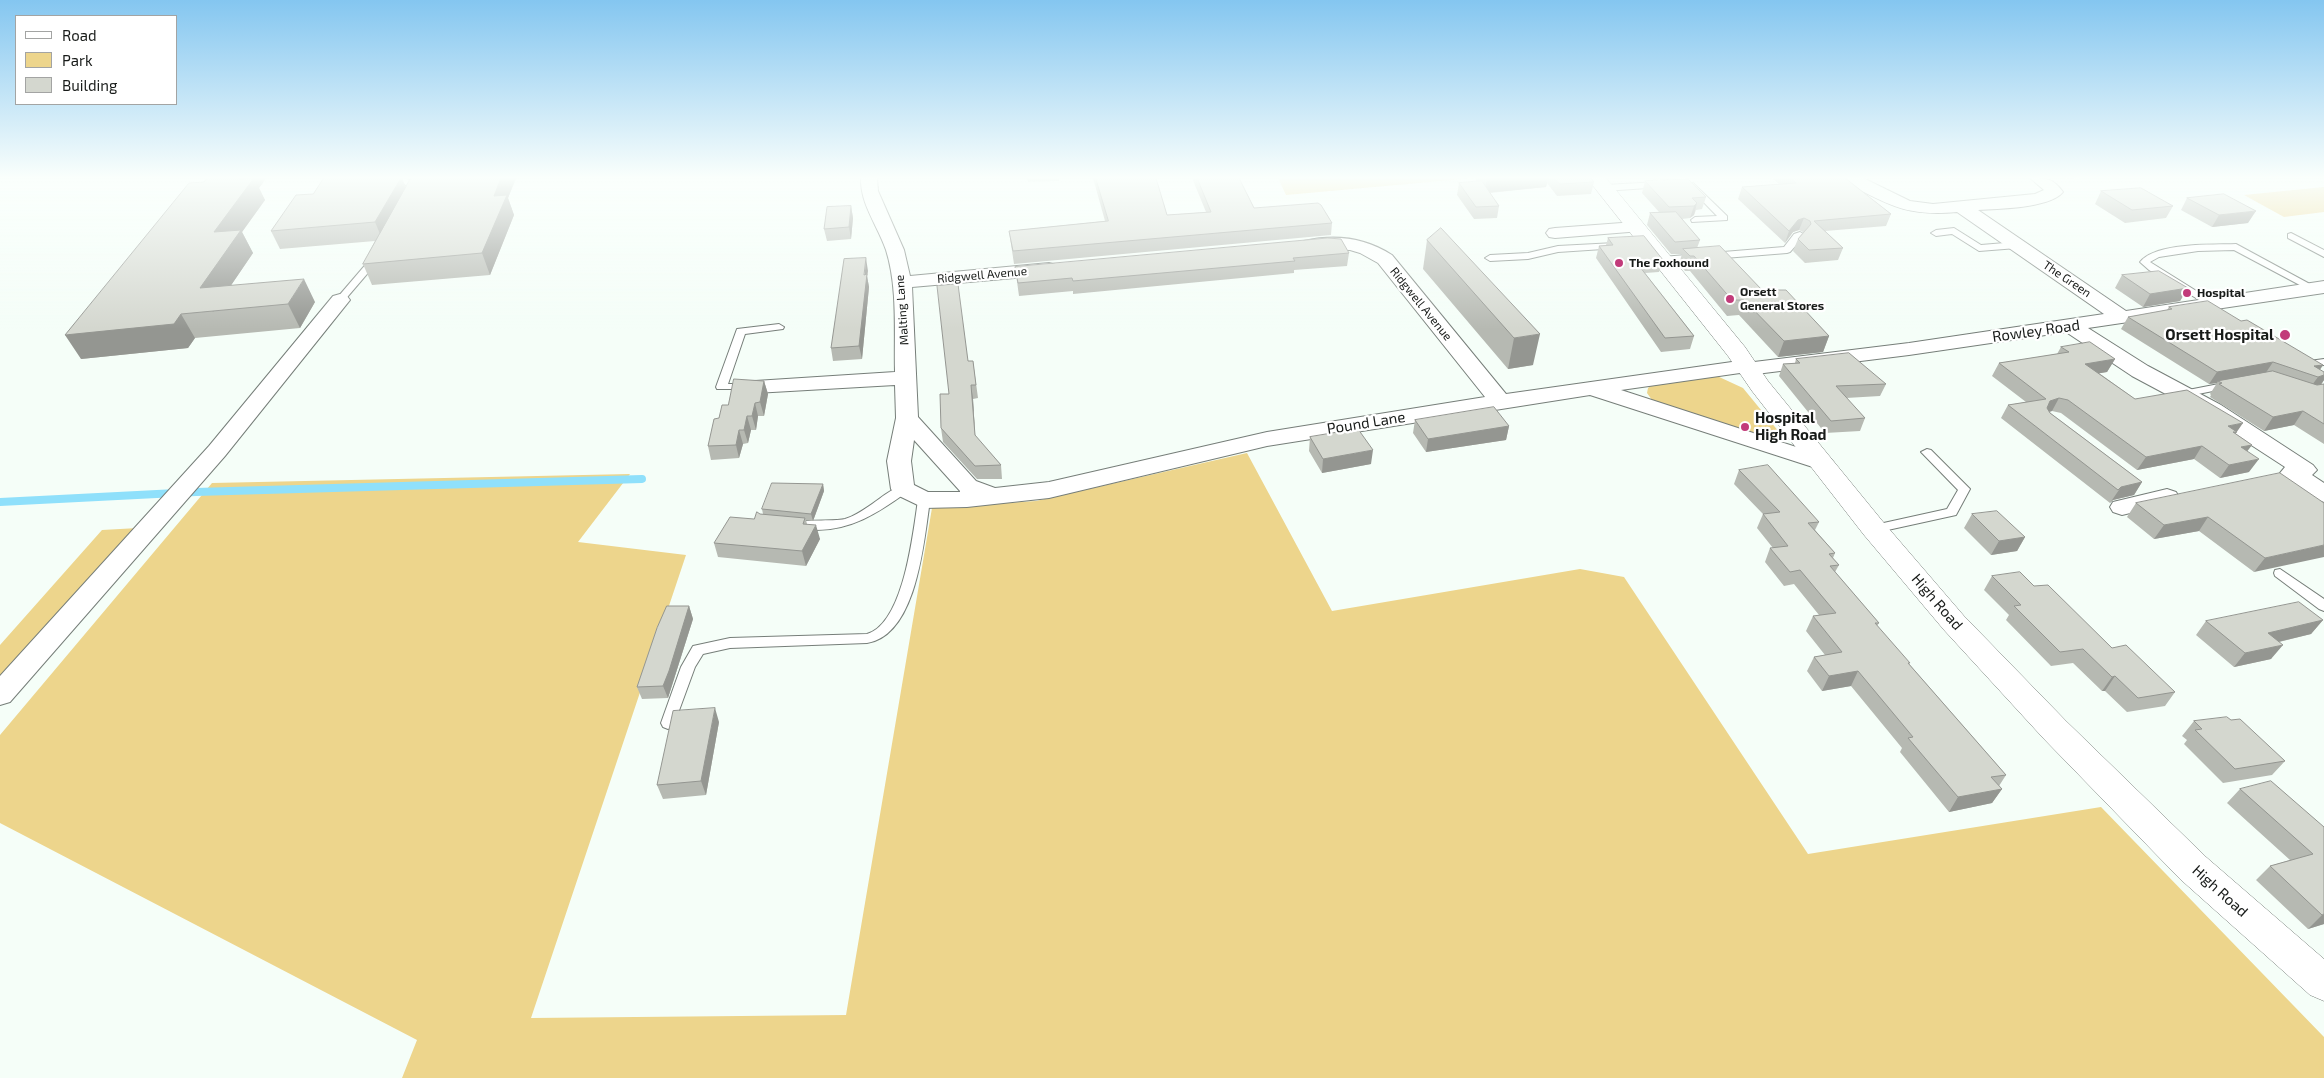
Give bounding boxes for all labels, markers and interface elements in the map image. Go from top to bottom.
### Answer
legend [15,15,178,105]
text: Road [62,26,97,44]
text: Park [62,51,93,69]
text: Building [62,76,117,94]
place label: The Foxhound [1629,256,1709,270]
marker: The Foxhound [1613,257,1625,269]
street label: The Green [2040,258,2094,300]
street label: Ridgwell Avenue [936,264,1028,286]
street label: Ridgwell Avenue [1387,264,1455,344]
street label: Malting Lane [892,274,912,346]
place label: Orsett General Stores [1740,285,1824,313]
place label: Hospital [2197,286,2245,300]
marker: Hospital [2181,287,2193,299]
marker: Orsett General Stores [1724,293,1736,305]
street label: Rowley Road [1991,316,2081,346]
place label: Orsett Hospital [2165,326,2274,344]
marker: Orsett Hospital [2278,328,2292,342]
street label: Pound Lane [1325,408,1407,438]
place label: Hospital High Road [1755,409,1826,444]
marker: Hospital High Road [1739,421,1751,433]
street label: High Road [1908,570,1966,634]
street label: High Road [2188,861,2252,921]

